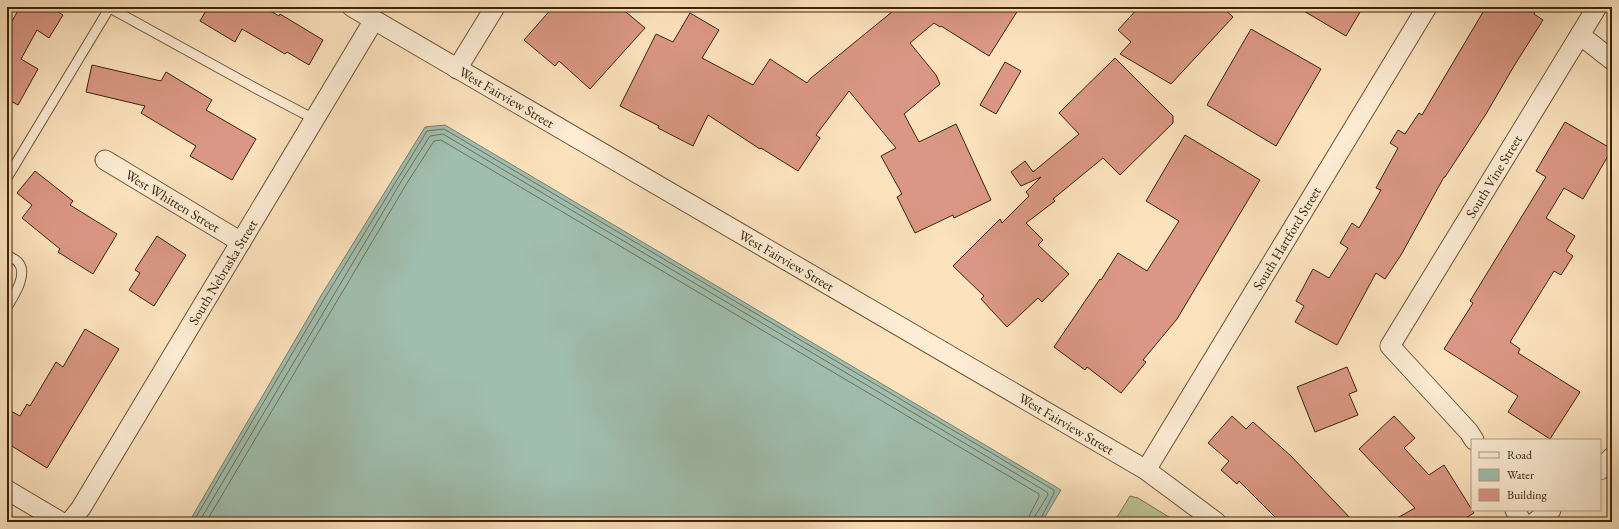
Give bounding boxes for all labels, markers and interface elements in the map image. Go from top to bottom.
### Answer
street label: West Fairview Street [456,62,558,132]
street label: South Vine Street [1461,131,1526,221]
street label: West Whitten Street [122,165,224,237]
street label: South Hartford Street [1248,183,1325,293]
street label: South Nebraska Street [184,216,261,328]
street label: West Fairview Street [736,226,838,296]
street label: West Fairview Street [1015,389,1118,459]
legend [1471,439,1601,511]
text: Road [1507,447,1533,463]
text: Water [1507,467,1534,483]
text: Building [1507,487,1548,503]

